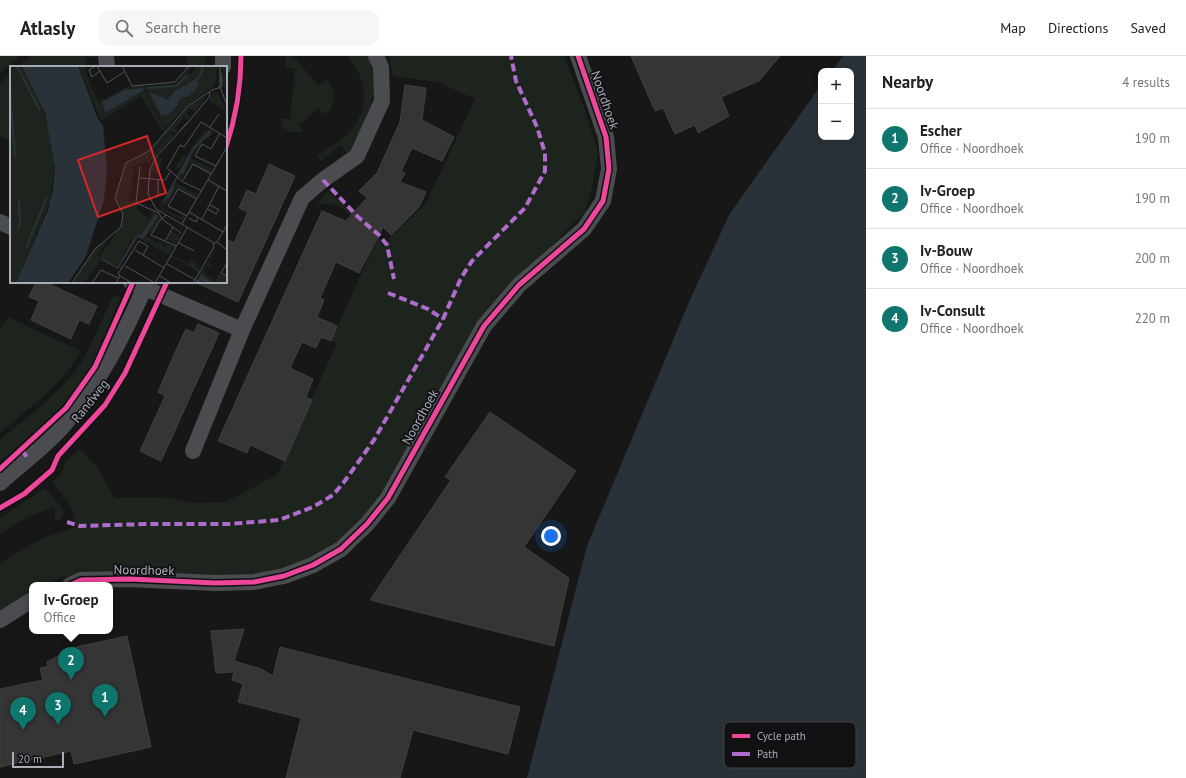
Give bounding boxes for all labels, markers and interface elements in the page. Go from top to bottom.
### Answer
search box [99,10,379,46]
text: Atlasly [20,16,75,40]
icon: search [113,17,135,39]
text: Search here [145,18,221,37]
text: Map [1000,19,1026,37]
text: Directions [1048,19,1108,37]
text: Saved [1130,19,1166,37]
inset map [10,66,227,283]
street label: Noordhoek [587,68,623,132]
map controls [818,68,854,140]
button: + [818,68,854,104]
text: Nearby [882,71,933,93]
text: 4 results [1122,74,1170,91]
button: − [818,104,854,140]
text: Escher [920,121,962,140]
text: 1 [891,130,899,147]
text: 190 m [1135,130,1170,147]
text: Office · Noordhoek [920,140,1024,157]
text: Iv-Groep [920,181,975,200]
text: 2 [891,190,899,207]
text: 190 m [1135,190,1170,207]
text: Office · Noordhoek [920,200,1024,217]
text: Iv-Bouw [920,241,973,260]
text: 3 [891,250,899,267]
text: 200 m [1135,250,1170,267]
text: Office · Noordhoek [920,260,1024,277]
text: Iv-Consult [920,301,985,320]
text: 4 [891,310,899,327]
text: 220 m [1135,310,1170,327]
text: Office · Noordhoek [920,320,1024,337]
street label: Randweg [68,376,112,426]
street label: Noordhoek [398,386,443,448]
your location [541,526,561,546]
street label: Noordhoek [113,561,175,579]
popup [29,582,113,634]
text: Iv-Groep [43,590,99,609]
text: Office [43,609,76,626]
pin: 2 [58,647,84,680]
pin: 1 [92,684,118,717]
pin: 3 [45,692,71,725]
pin: 4 [10,697,36,730]
legend [724,722,856,768]
text: Cycle path [757,729,806,743]
text: Path [757,747,778,761]
scale bar [12,750,64,769]
text: 20 m [18,752,42,766]

